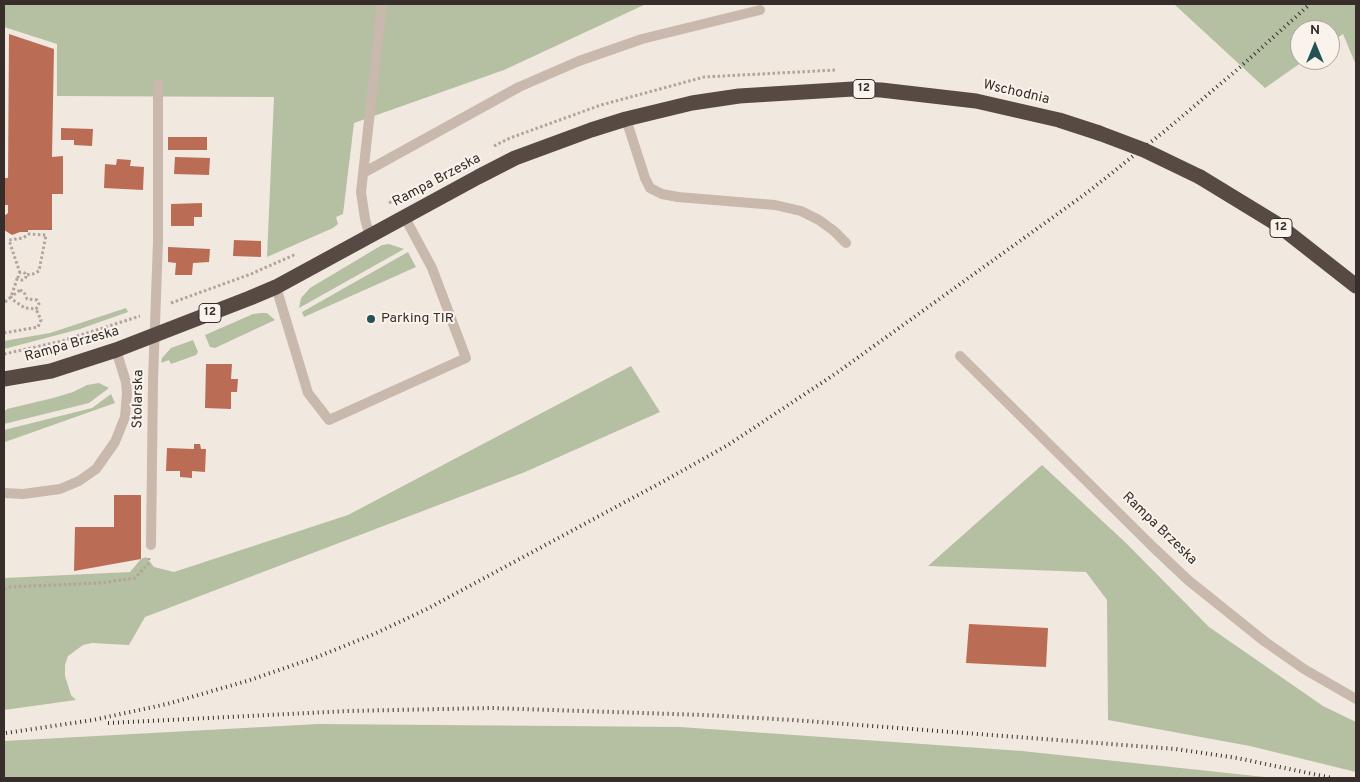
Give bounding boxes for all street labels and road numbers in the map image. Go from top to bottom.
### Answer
street label: Wschodnia [981,77,1051,109]
road number: 12 [853,80,875,98]
street label: Rampa Brzeska [390,151,484,211]
road number: 12 [1270,218,1292,238]
road number: 12 [199,304,221,322]
street label: Rampa Brzeska [23,324,121,366]
street label: Stolarska [130,369,148,429]
street label: Rampa Brzeska [1118,489,1200,569]

